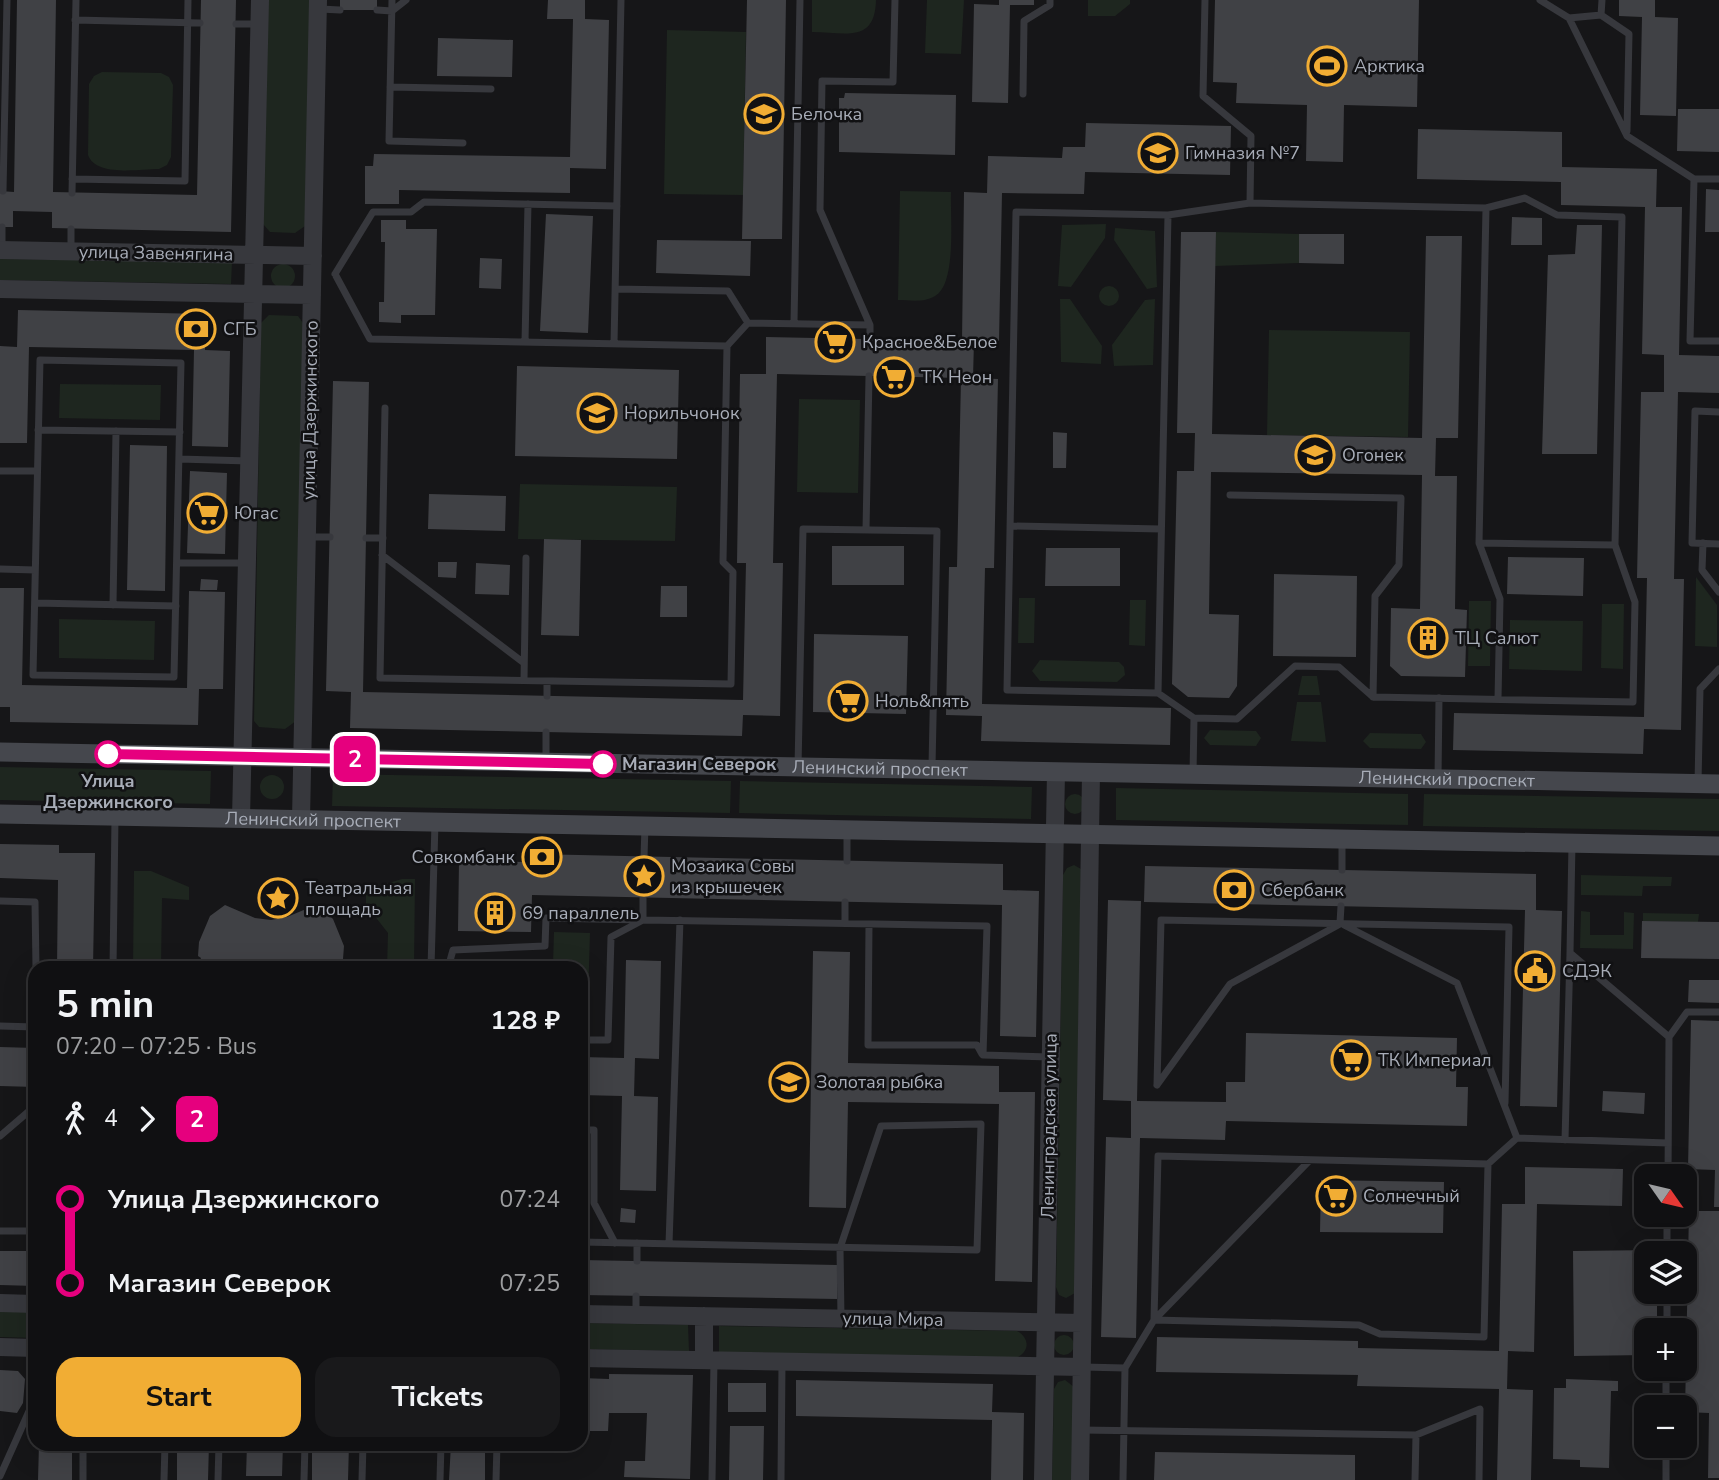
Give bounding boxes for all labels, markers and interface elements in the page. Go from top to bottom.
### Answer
sports icon: Арктика [1306,45,1348,87]
place label: Арктика [1354,54,1425,78]
school or university icon: Белочка [743,93,785,135]
place label: Белочка [791,102,862,126]
school or university icon: Гимназия №7 [1137,132,1179,174]
place label: Гимназия №7 [1185,141,1300,165]
street label: улица Завенягина [79,240,233,266]
bank icon: СГБ [175,308,217,350]
place label: СГБ [223,317,257,341]
street label: улица Дзержинского [296,320,324,500]
supermarket icon: Красное&Белое [814,321,856,363]
place label: Красное&Белое [862,330,997,354]
supermarket icon: ТК Неон [873,356,915,398]
place label: ТК Неон [921,365,992,389]
school or university icon: Норильчонок [576,392,618,434]
place label: Норильчонок [624,401,740,425]
school or university icon: Огонек [1294,434,1336,476]
place label: Огонек [1342,443,1404,467]
supermarket icon: Югас [186,492,228,534]
place label: Югас [234,501,279,525]
building icon: ТЦ Салют [1407,617,1449,659]
place label: ТЦ Салют [1455,626,1539,650]
supermarket icon: Ноль&пять [827,680,869,722]
place label: Ноль&пять [875,689,969,713]
line badge: 2 [332,736,378,782]
marker: Улица Дзержинского [95,741,121,767]
text: 2 [348,743,362,775]
marker: Магазин Северок [590,751,616,777]
place label: Магазин Северок [622,752,777,776]
street label: Ленинский проспект [792,755,968,782]
street label: Ленинский проспект [1358,765,1535,793]
place label: Улица Дзержинского [43,769,173,814]
street label: Ленинский проспект [225,806,401,833]
bank icon: Совкомбанк [521,836,563,878]
place label: Совкомбанк [412,845,516,869]
place label: Мозаика Совы из крышечек [671,854,795,899]
place icon: Мозаика Совы из крышечек [623,855,665,897]
bank icon: Сбербанк [1213,869,1255,911]
place label: Театральная площадь [305,876,412,921]
place icon: Театральная площадь [257,877,299,919]
place label: Сбербанк [1261,878,1344,902]
building icon: 69 параллель [474,892,516,934]
place label: 69 параллель [522,901,639,925]
public building icon: СДЭК [1514,950,1556,992]
place label: СДЭК [1562,959,1612,983]
text: 5 min [56,979,154,1030]
text: 128 ₽ [491,1003,560,1038]
text: 07:20 – 07:25 · Bus [56,1031,257,1062]
street label: Ленинградская улица [1035,1033,1063,1219]
supermarket icon: ТК Империал [1330,1039,1372,1081]
place label: ТК Империал [1378,1048,1492,1072]
school or university icon: Золотая рыбка [768,1061,810,1103]
place label: Золотая рыбка [816,1070,943,1094]
icon: walk [56,1100,94,1138]
icon: forward [128,1100,166,1138]
text: 4 [104,1103,118,1134]
text: 2 [190,1103,204,1135]
north arrow [1634,1164,1698,1227]
map controls [1634,1164,1697,1458]
supermarket icon: Солнечный [1315,1175,1357,1217]
text: Улица Дзержинского [108,1182,380,1217]
text: 07:24 [500,1184,560,1215]
place label: Солнечный [1363,1184,1460,1208]
button: layers [1634,1241,1697,1304]
text: Магазин Северок [108,1266,331,1301]
text: 07:25 [500,1268,560,1299]
street label: улица Мира [842,1306,944,1332]
button: + [1634,1318,1697,1381]
button: Start [56,1357,301,1437]
button: Tickets [315,1357,560,1437]
button: − [1634,1395,1697,1458]

